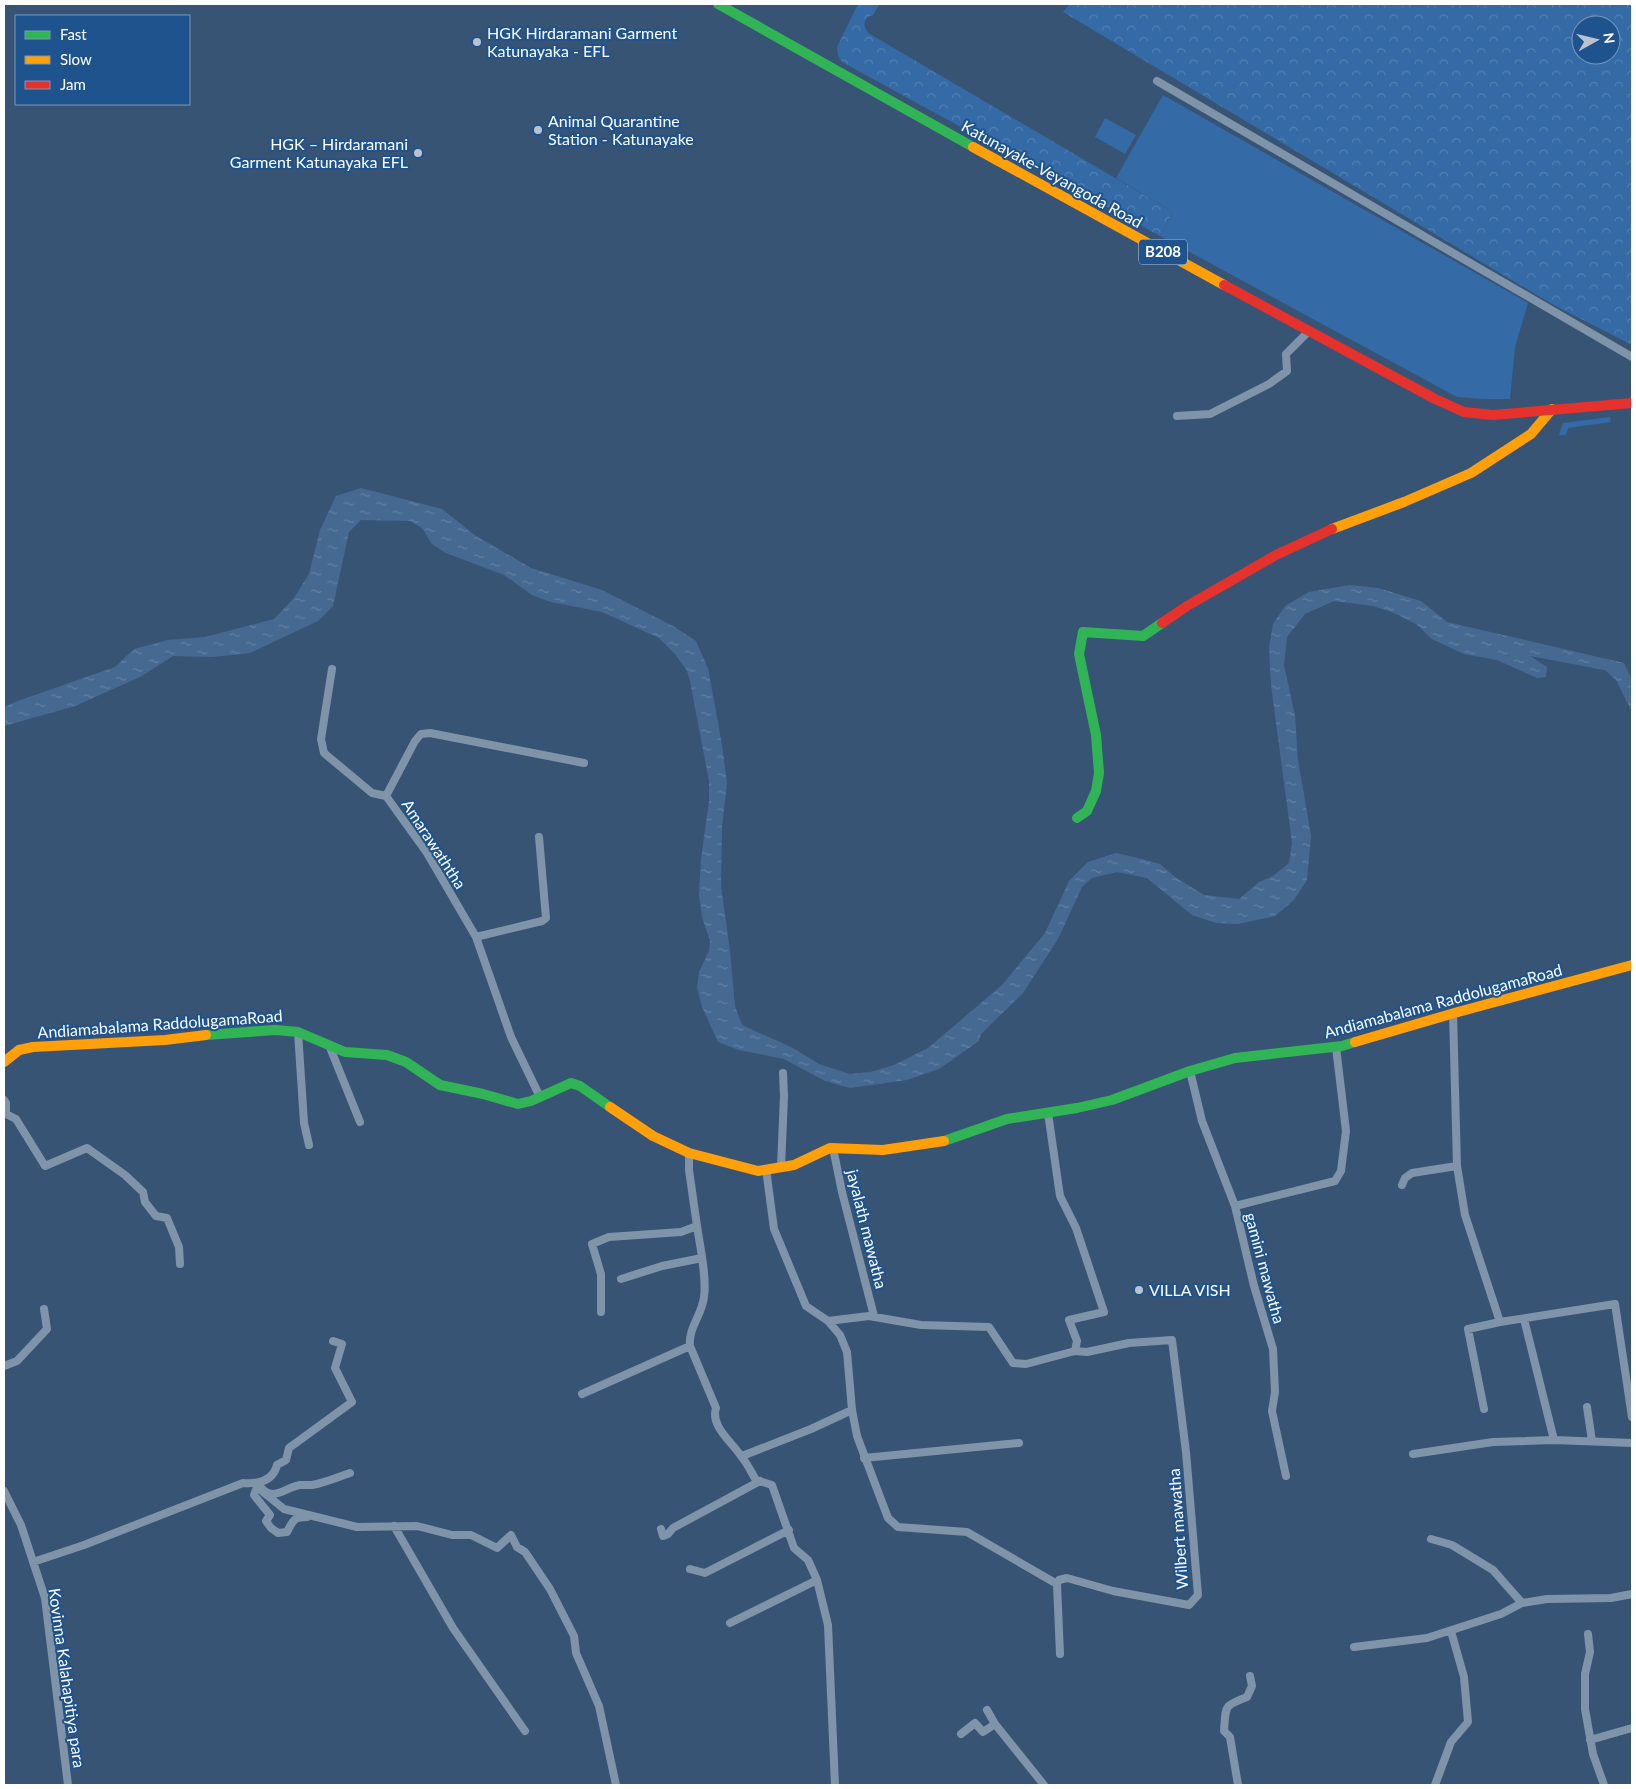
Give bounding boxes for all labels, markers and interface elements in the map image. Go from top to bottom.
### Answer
legend [15,15,190,105]
north arrow [1571,15,1621,65]
place label: HGK Hirdaramani Garment Katunayaka - EFL [487,23,677,60]
text: Fast [60,25,87,43]
text: N [1600,32,1619,45]
marker: HGK Hirdaramani Garment Katunayaka - EFL [471,36,483,48]
text: Slow [60,50,92,68]
text: Jam [60,75,86,93]
place label: Animal Quarantine Station - Katunayake [548,111,694,148]
street label: Katunayake-Veyangoda Road [958,116,1146,231]
marker: Animal Quarantine Station - Katunayake [532,124,544,136]
place label: HGK – Hirdaramani Garment Katunayaka EFL [230,134,408,171]
marker: HGK – Hirdaramani Garment Katunayaka EFL [412,147,424,159]
road number: B208 [1139,240,1187,264]
street label: Amarawaththa [398,795,470,892]
street label: Andiamabalama RaddolugamaRoad [1322,960,1564,1041]
street label: Andiamabalama RaddolugamaRoad [37,1005,283,1042]
street label: jayalath mawatha [843,1166,891,1290]
street label: gamini mawatha [1242,1210,1289,1325]
place label: VILLA VISH [1149,1280,1231,1299]
marker: VILLA VISH [1133,1284,1145,1296]
street label: Wilbert mawatha [1164,1468,1191,1590]
street label: Kovinna Kalahapitiya para [45,1587,90,1769]

